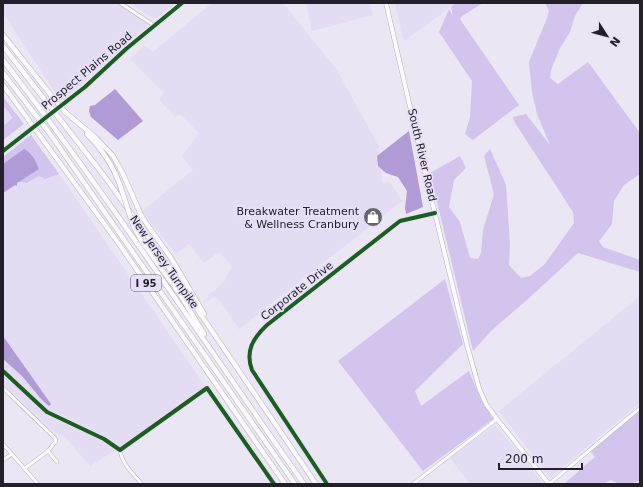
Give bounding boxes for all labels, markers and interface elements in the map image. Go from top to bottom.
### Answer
north arrow [587,16,627,56]
street label: Prospect Plains Road [39,29,135,113]
text: N [607,34,623,49]
street label: South River Road [405,107,439,203]
place label: Breakwater Treatment & Wellness Cranbury [236,205,360,231]
shop icon: Breakwater Treatment & Wellness Cranbury [362,206,384,228]
street label: New Jersey Turnpike [127,213,201,311]
street label: Corporate Drive [258,259,336,323]
road number: I 95 [131,275,161,291]
scale bar [499,445,582,471]
text: 200 m [505,452,543,466]

